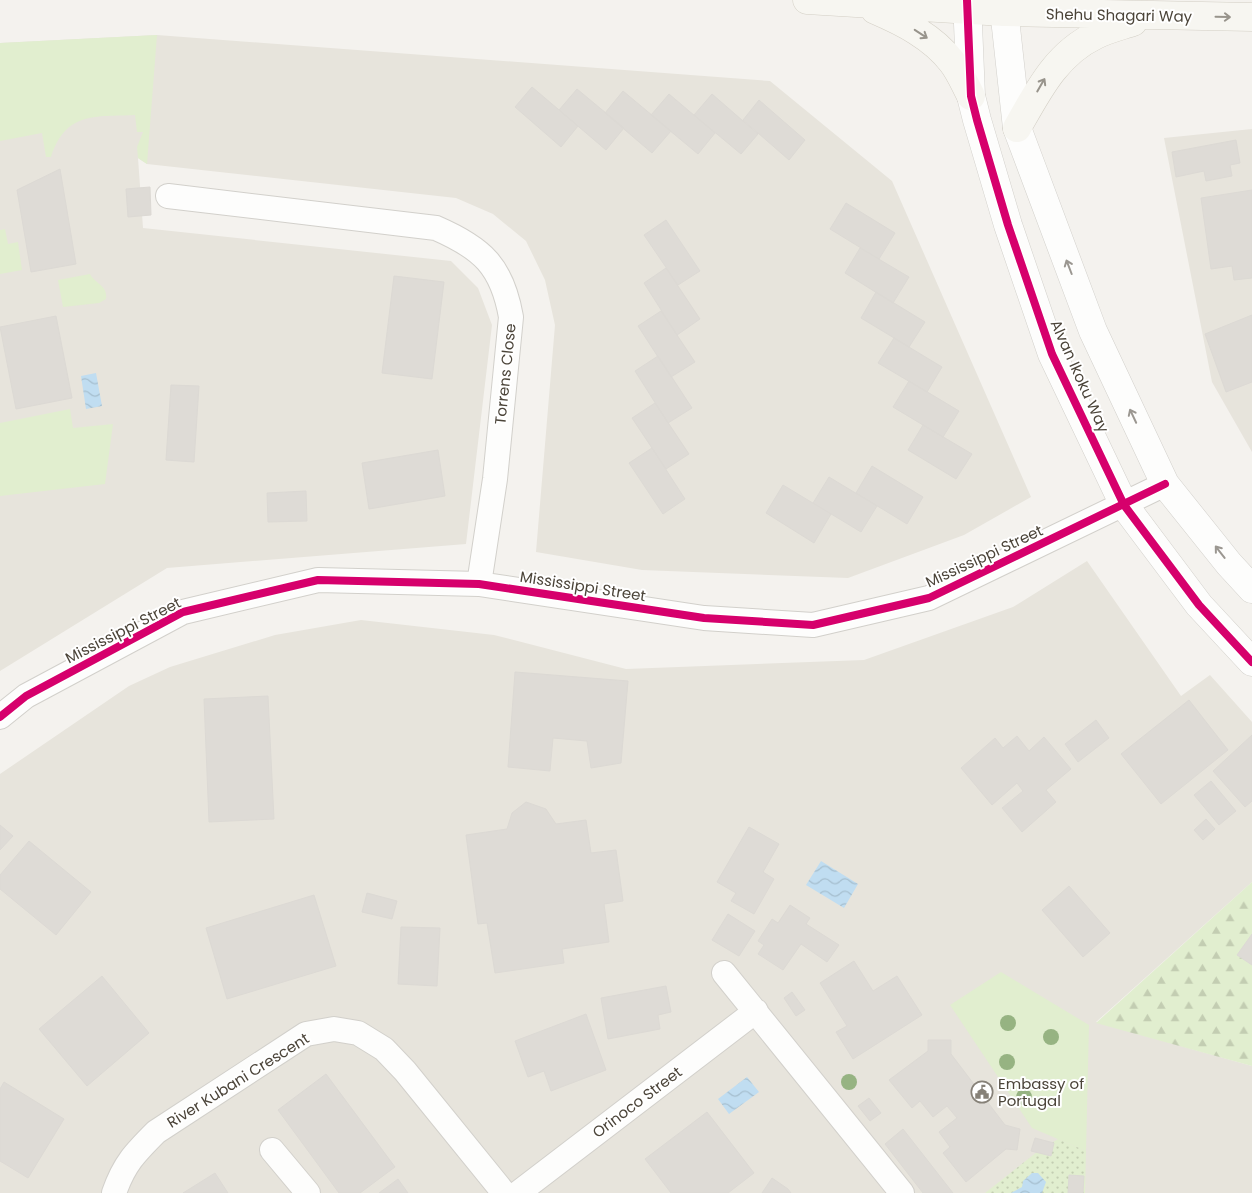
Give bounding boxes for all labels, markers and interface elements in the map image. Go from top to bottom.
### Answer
street label: Shehu Shagari Way [1046,3,1193,27]
one-way arrow [1215,12,1231,21]
one-way arrow [914,29,928,40]
one-way arrow [1037,79,1047,93]
one-way arrow [1063,260,1073,275]
street label: Alvan Ikoku Way [1046,316,1115,436]
street label: Torrens Close [489,322,521,426]
one-way arrow [1128,409,1138,424]
street label: Mississippi Street [922,520,1046,592]
one-way arrow [1214,546,1225,559]
street label: Mississippi Street [519,566,647,606]
street label: Mississippi Street [62,592,184,668]
street label: River Kubani Crescent [163,1028,313,1132]
street label: Orinoco Street [588,1061,686,1143]
place label: Embassy of Portugal [998,1073,1084,1111]
public building icon: Embassy of Portugal [970,1080,994,1104]

